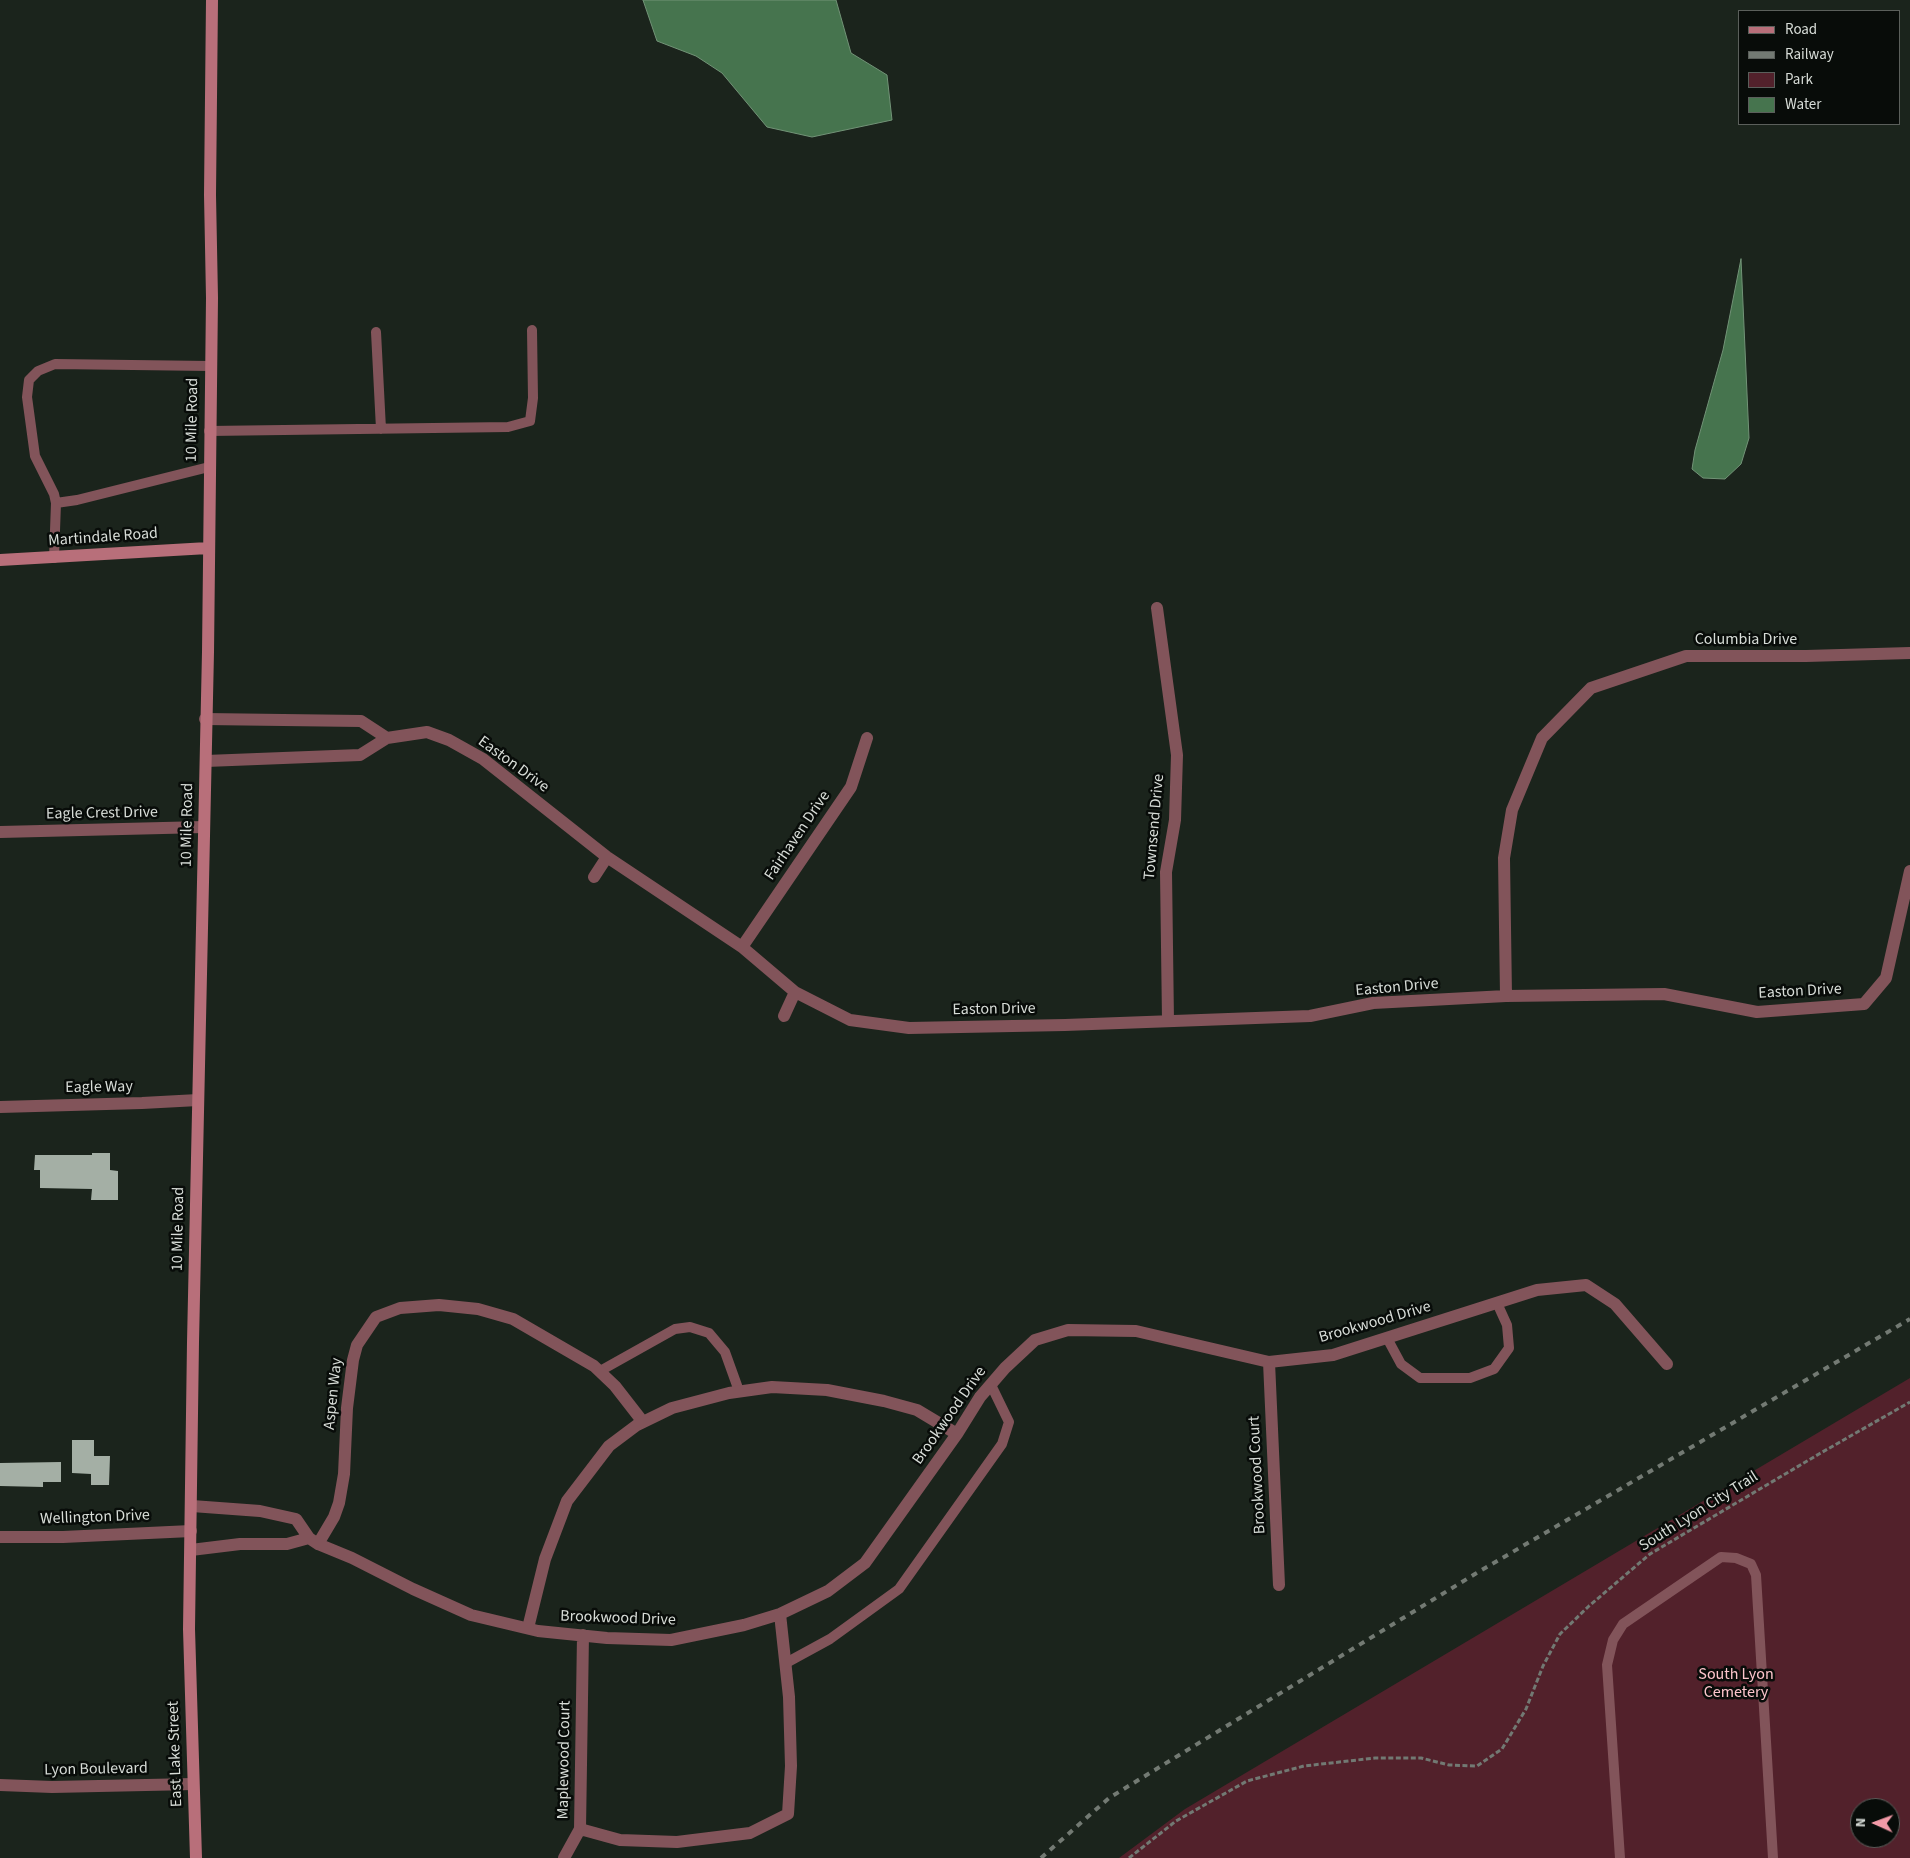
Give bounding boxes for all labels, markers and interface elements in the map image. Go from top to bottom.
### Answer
legend [1738,10,1900,125]
text: Road [1785,19,1817,40]
text: Railway [1785,44,1834,65]
text: Park [1785,69,1813,90]
text: Water [1785,94,1821,115]
street label: 10 Mile Road [183,378,203,462]
street label: Martindale Road [48,525,158,551]
street label: Columbia Drive [1695,630,1797,650]
street label: Easton Drive [474,733,552,797]
street label: Townsend Drive [1141,773,1169,881]
street label: 10 Mile Road [178,783,198,867]
street label: Fairhaven Drive [761,788,835,884]
street label: Eagle Crest Drive [46,803,158,825]
street label: Easton Drive [1355,975,1439,1001]
street label: Easton Drive [1758,980,1842,1004]
street label: Easton Drive [952,1000,1036,1020]
street label: Eagle Way [65,1078,133,1098]
street label: 10 Mile Road [169,1187,189,1271]
street label: Brookwood Drive [1317,1298,1433,1348]
street label: Aspen Way [321,1357,347,1431]
street label: Brookwood Drive [909,1363,991,1469]
street label: Brookwood Court [1245,1415,1271,1535]
street label: South Lyon City Trail [1636,1468,1762,1556]
street label: Wellington Drive [40,1506,150,1530]
street label: Brookwood Drive [560,1607,676,1631]
park label: South Lyon Cemetery [1698,1665,1774,1703]
street label: Maplewood Court [554,1700,576,1820]
street label: East Lake Street [165,1701,187,1807]
street label: Lyon Boulevard [44,1759,148,1781]
north arrow [1850,1798,1900,1848]
text: N [1851,1818,1871,1828]

